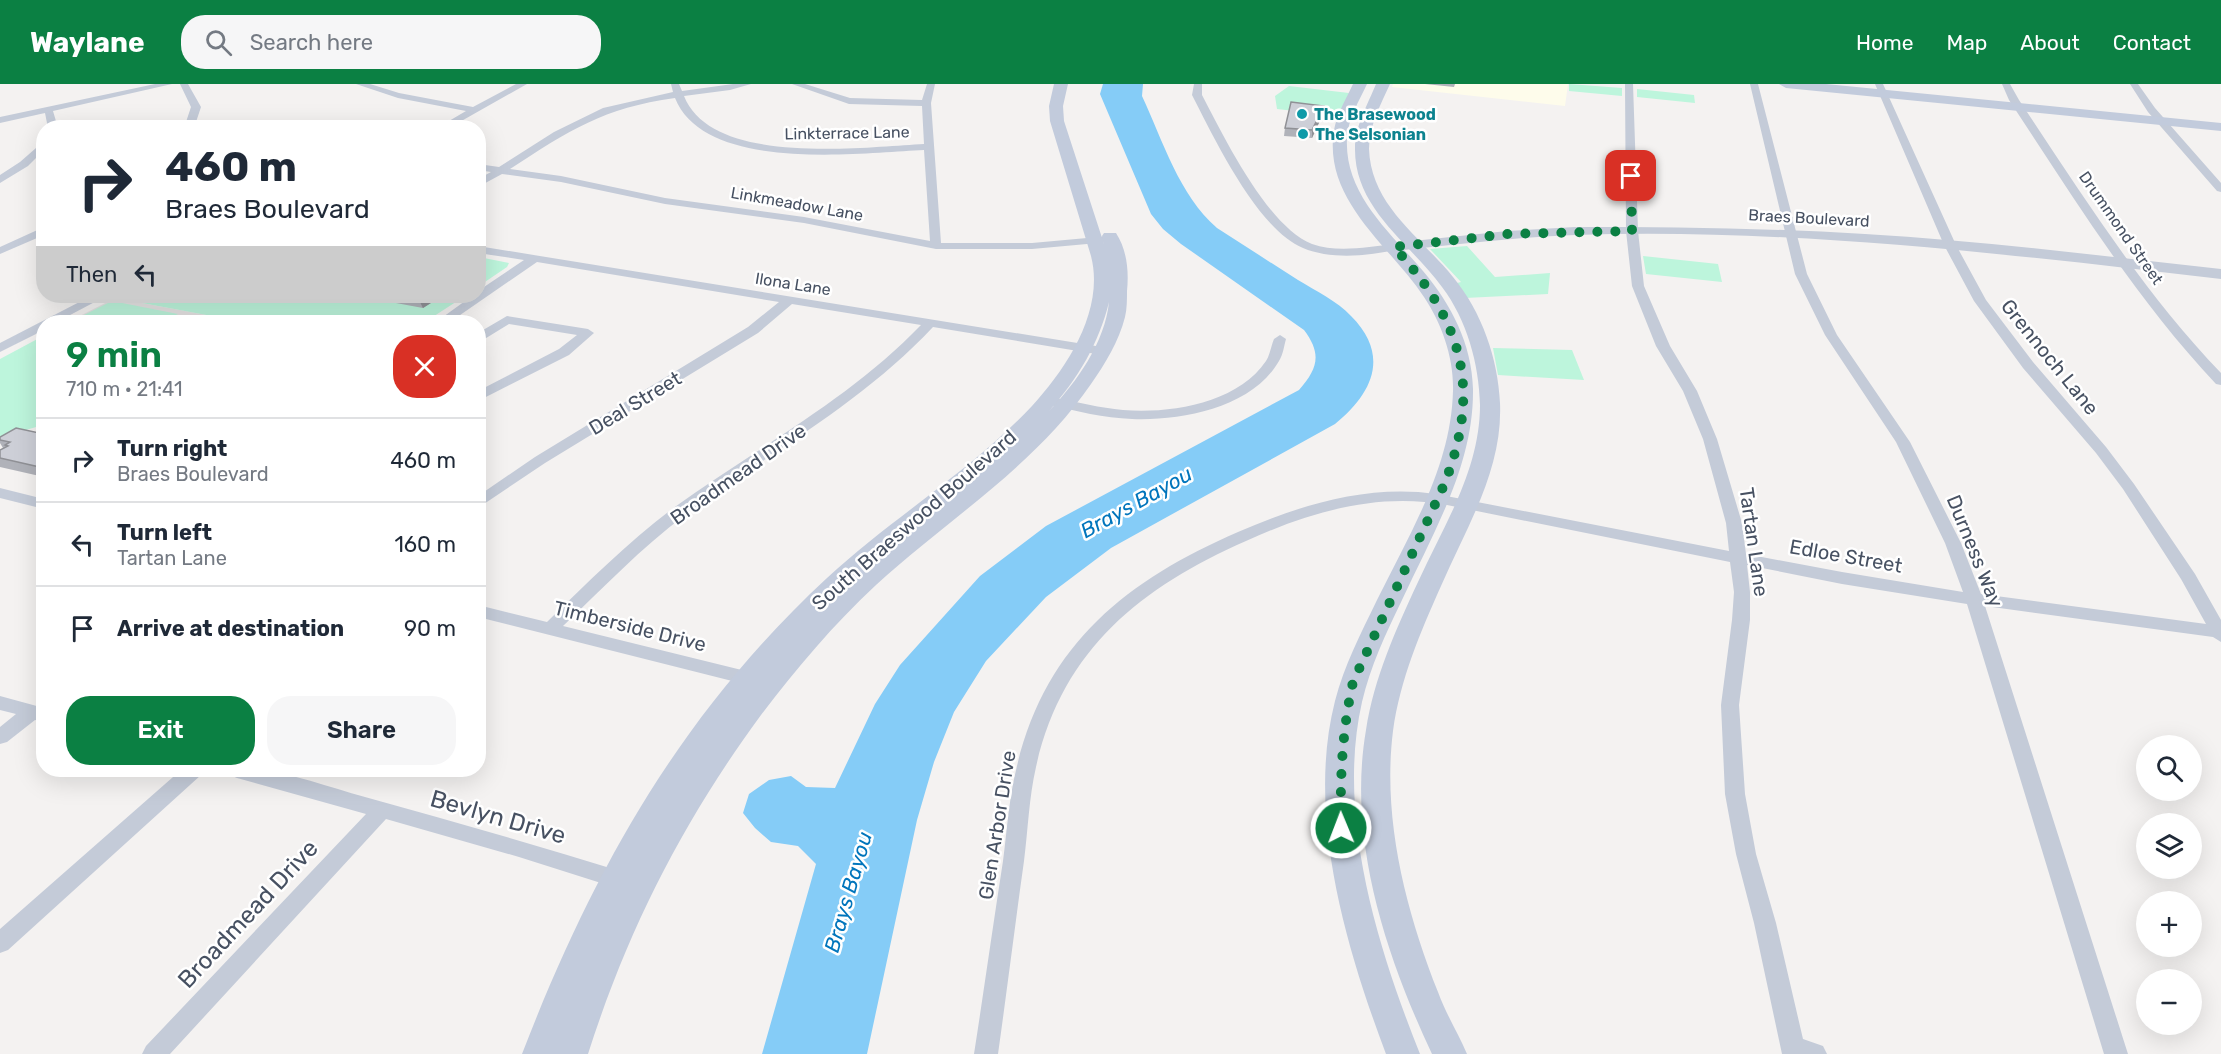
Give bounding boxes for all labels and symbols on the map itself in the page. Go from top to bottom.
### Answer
place label: The Brasewood [1314,105,1436,124]
marker: The Brasewood [1295,107,1309,121]
street label: Linkterrace Lane [784,122,910,144]
place label: The Selsonian [1315,125,1426,144]
marker: The Selsonian [1296,127,1310,141]
pin [1605,150,1656,201]
street label: Drummond Street [2075,168,2167,288]
street label: Linkmeadow Lane [729,183,865,225]
street label: Braes Boulevard [1748,205,1870,231]
street label: Ilona Lane [754,269,832,299]
street label: Grennoch Lane [1996,294,2104,420]
street label: Deal Street [584,366,686,440]
street label: Broadmead Drive [666,418,810,530]
street label: South Braeswood Boulevard [807,425,1021,615]
water label: Brays Bayou [1076,461,1197,543]
street label: Tartan Lane [1734,486,1774,598]
street label: Durness Way [1942,491,2008,611]
street label: Edloe Street [1788,534,1904,578]
street label: Timberside Drive [551,595,709,657]
street label: Glen Arbor Drive [973,749,1021,901]
street label: Bevlyn Drive [427,784,569,850]
position arrow [1309,796,1373,860]
water label: Brays Bayou [819,829,877,955]
street label: Broadmead Drive [172,834,324,994]

